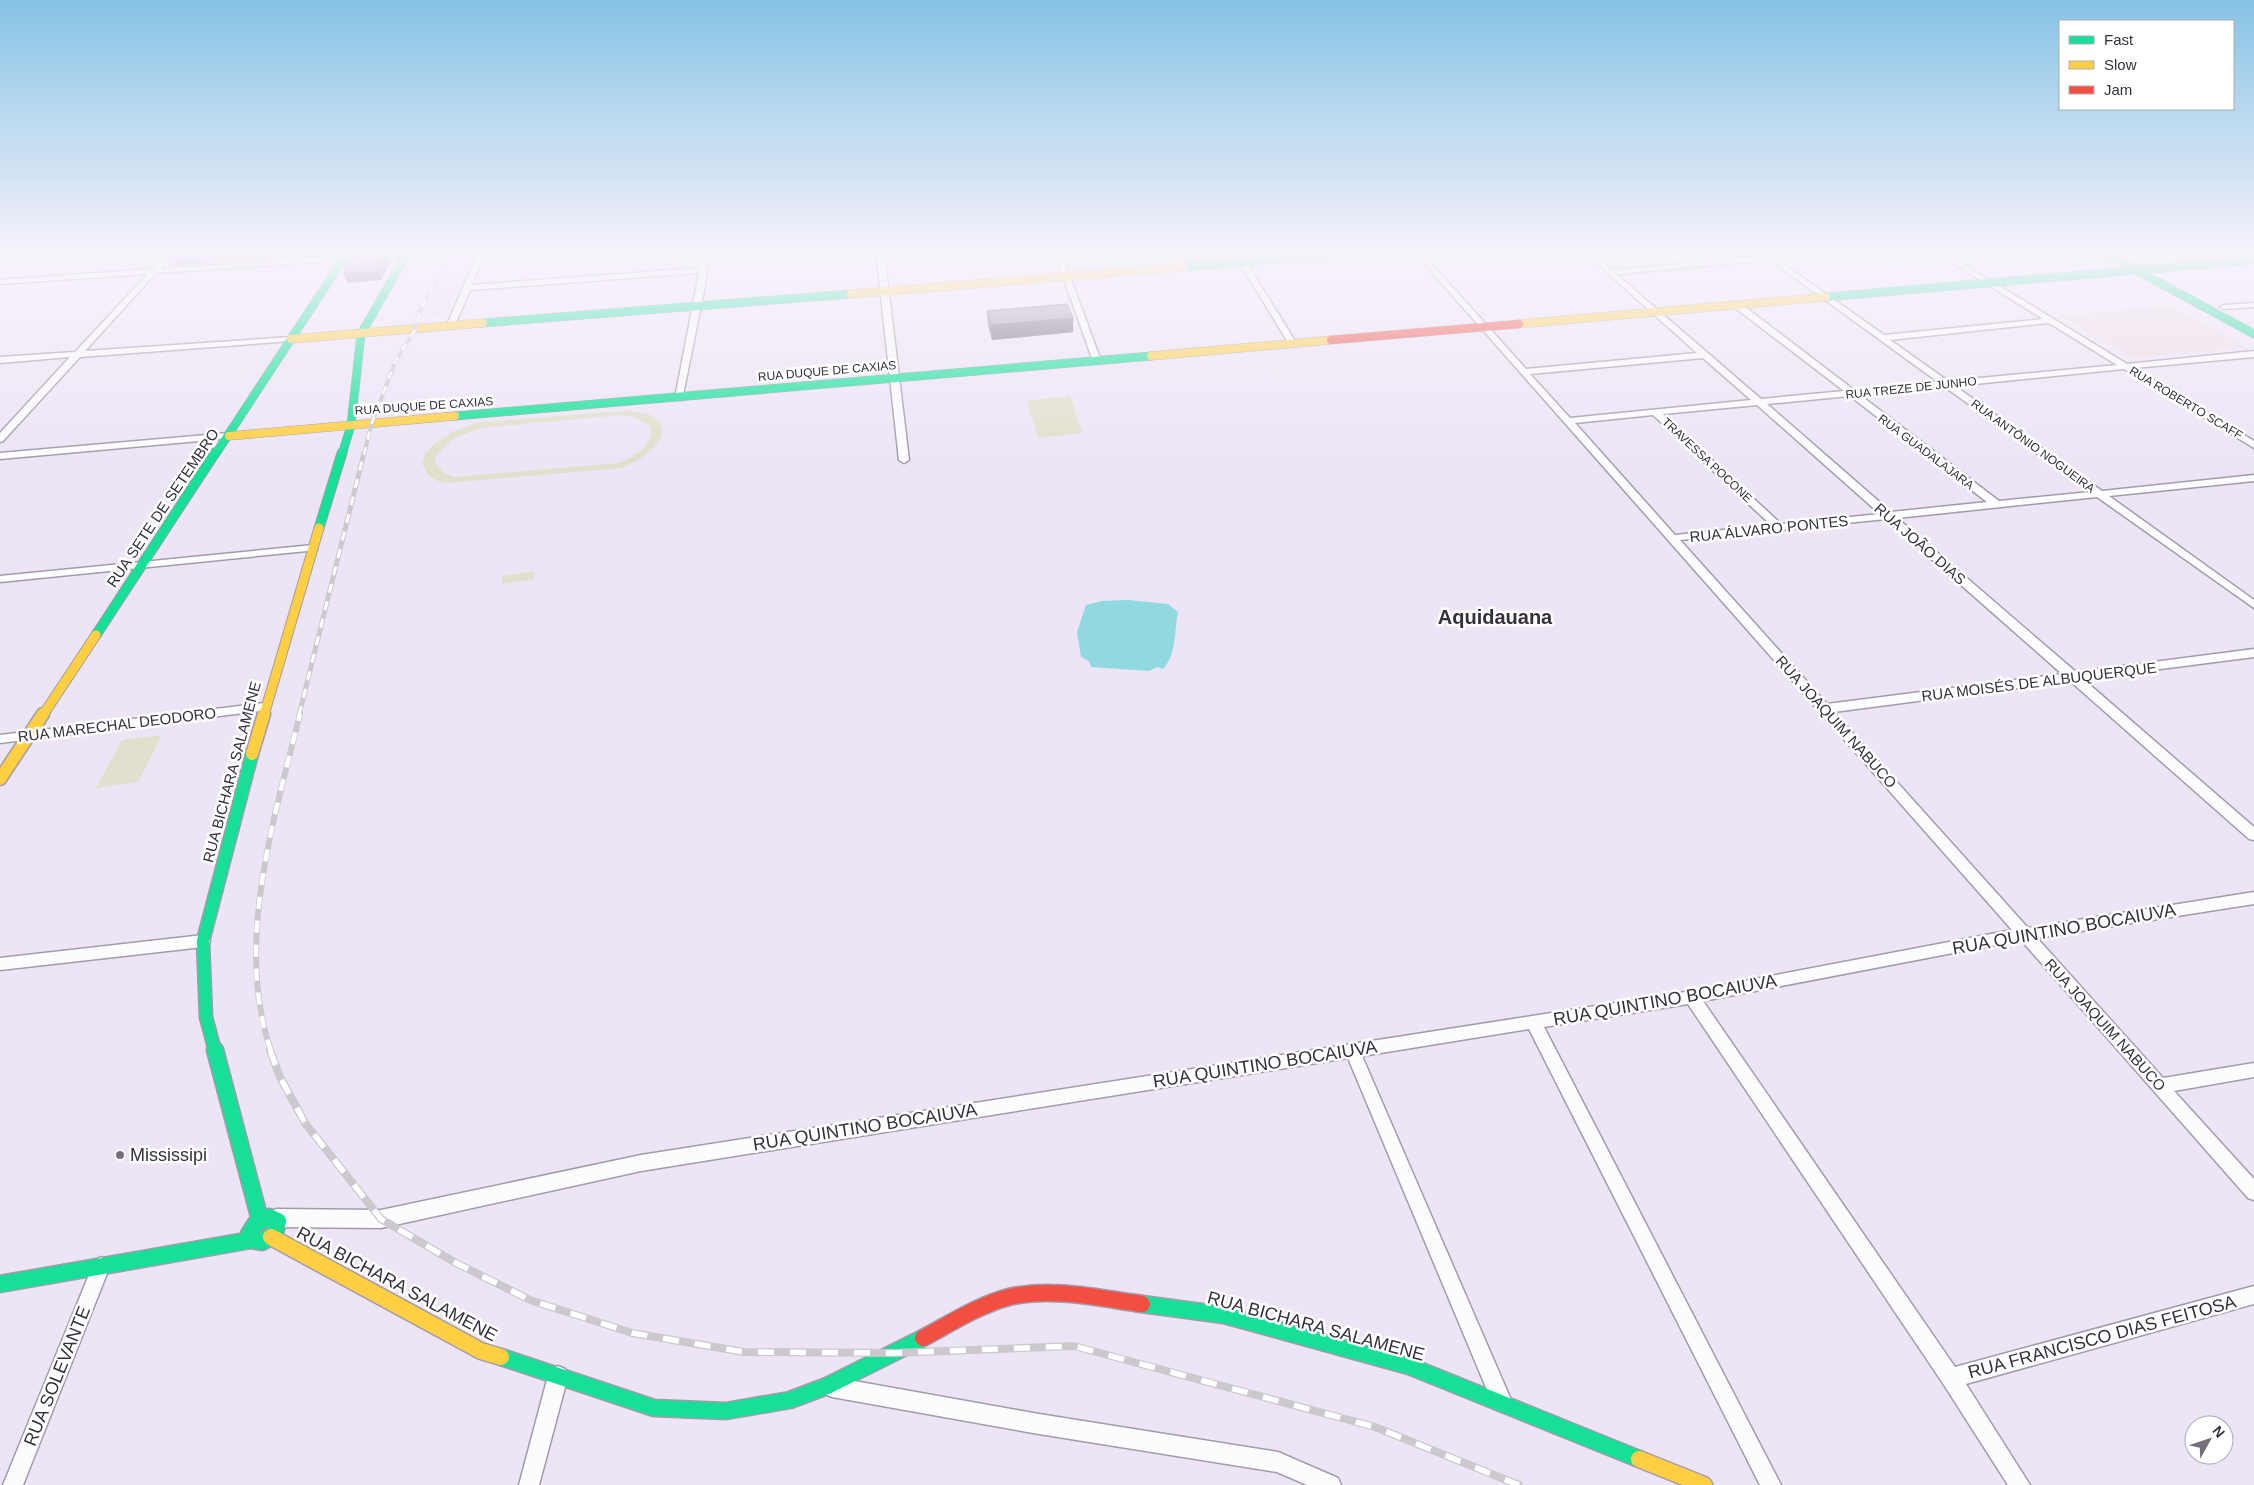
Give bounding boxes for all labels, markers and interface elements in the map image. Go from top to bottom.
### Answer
legend [2059,20,2234,110]
text: Fast [2104,31,2134,48]
text: Slow [2104,56,2137,73]
text: Jam [2104,81,2132,98]
street label: RUA DUQUE DE CAXIAS [757,358,897,384]
street label: RUA ROBERTO SCAFF [2127,364,2245,442]
street label: RUA TREZE DE JUNHO [1845,374,1977,402]
street label: RUA DUQUE DE CAXIAS [354,394,494,418]
street label: RUA ANTÔNIO NOGUEIRA [1968,396,2098,496]
street label: RUA GUADALAJARA [1875,411,1977,493]
street label: TRAVESSA POCONE [1659,415,1755,505]
street label: RUA SETE DE SETEMBRO [103,425,222,590]
street label: RUA JOÃO DIAS [1871,499,1969,588]
street label: RUA ÁLVARO PONTES [1689,512,1849,545]
district label: Aquidauana [1438,606,1553,628]
street label: RUA JOAQUIM NABUCO [1773,652,1900,791]
street label: RUA MOISÉS DE ALBUQUERQUE [1920,659,2157,704]
street label: RUA BICHARA SALAMENE [199,679,264,864]
street label: RUA MARECHAL DEODORO [17,704,217,745]
street label: RUA QUINTINO BOCAIUVA [1951,899,2177,959]
street label: RUA JOAQUIM NABUCO [2042,955,2169,1094]
street label: RUA QUINTINO BOCAIUVA [1552,970,1778,1030]
street label: RUA QUINTINO BOCAIUVA [1151,1036,1379,1092]
street label: RUA QUINTINO BOCAIUVA [751,1099,979,1155]
place label: Mississipi [130,1145,207,1165]
marker: Mississipi [114,1149,126,1161]
street label: RUA BICHARA SALAMENE [293,1223,501,1345]
street label: RUA BICHARA SALAMENE [1205,1287,1427,1365]
street label: RUA FRANCISCO DIAS FEITOSA [1966,1292,2238,1382]
street label: RUA SOLEVANTE [20,1303,94,1449]
north arrow [2184,1415,2234,1465]
text: N [2210,1423,2228,1441]

